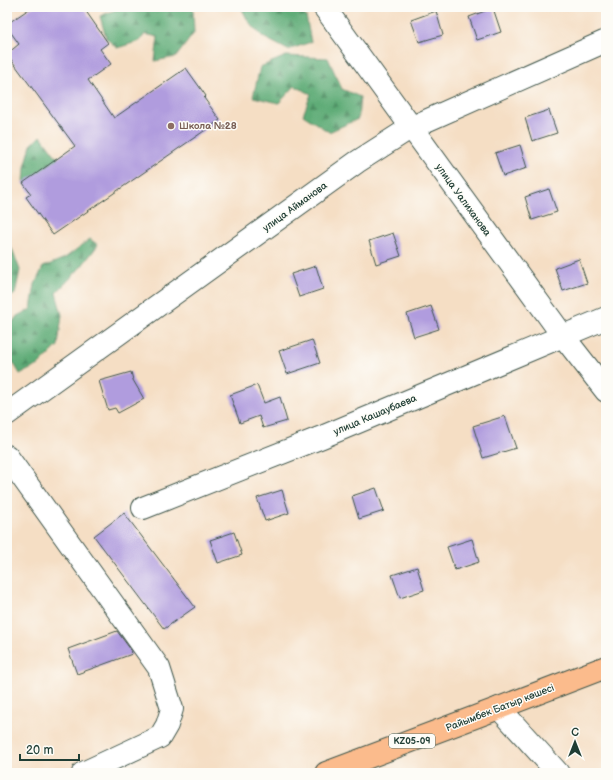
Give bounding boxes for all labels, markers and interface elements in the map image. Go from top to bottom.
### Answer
place label: Школа №28 [179,120,237,132]
marker: Школа №28 [166,121,176,131]
street label: улица Уалиханова [433,162,493,239]
street label: улица Айманова [260,180,330,234]
street label: улица Кашаубаева [332,392,418,438]
street label: Райымбек Батыр көшесі [444,682,556,734]
north arrow [555,722,595,762]
text: С [571,726,579,739]
road number: KZ05-09 [389,734,435,748]
scale bar [20,736,79,762]
text: 20 m [26,743,53,758]

